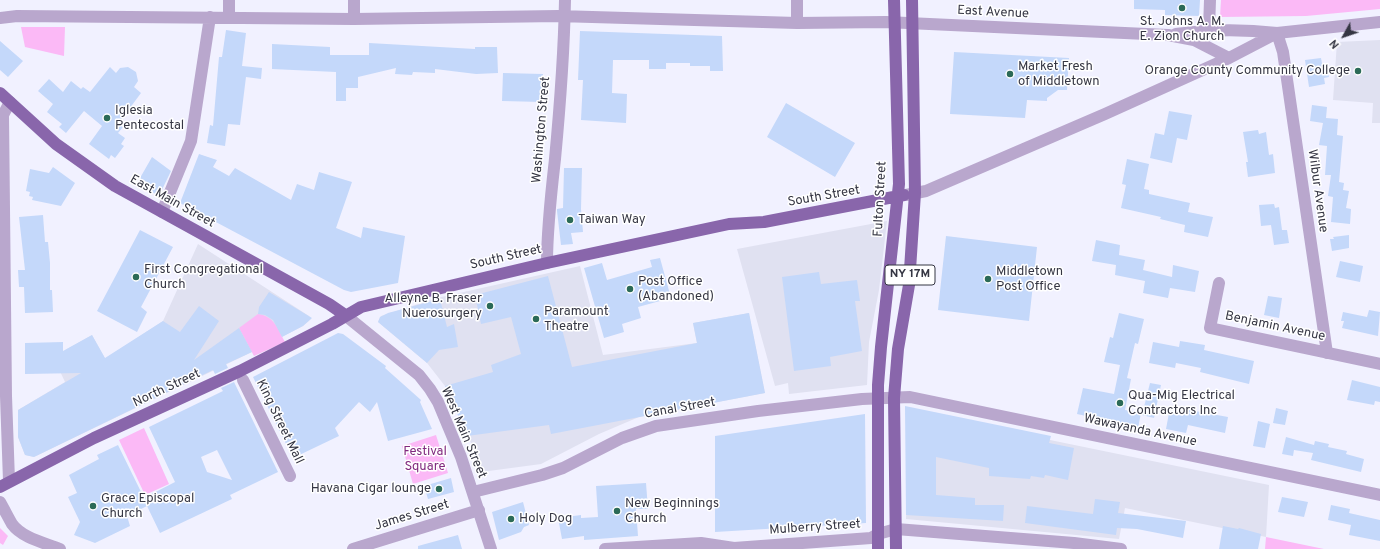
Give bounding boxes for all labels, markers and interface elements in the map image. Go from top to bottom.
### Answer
street label: East Avenue [957,3,1029,23]
marker: St. Johns A. M. E. Zion Church [1177,3,1187,13]
place label: St. Johns A. M. E. Zion Church [1140,14,1224,45]
north arrow [1324,16,1364,56]
text: N [1327,36,1343,51]
place label: Market Fresh of Middletown [1018,59,1100,90]
place label: Orange County Community College [1144,63,1350,79]
marker: Orange County Community College [1353,66,1363,76]
marker: Market Fresh of Middletown [1005,69,1015,79]
street label: Washington Street [530,76,554,184]
place label: Iglesia Pentecostal [115,103,184,134]
marker: Iglesia Pentecostal [102,113,112,123]
street label: Wilbur Avenue [1303,148,1331,234]
street label: Fulton Street [871,161,891,237]
street label: East Main Street [127,172,217,232]
street label: South Street [787,183,861,211]
place label: Taiwan Way [578,212,646,228]
marker: Taiwan Way [565,215,575,225]
street label: South Street [469,242,543,274]
place label: First Congregational Church [144,262,263,293]
place label: Middletown Post Office [996,264,1063,295]
road number: NY 17M [885,265,935,285]
marker: First Congregational Church [131,272,141,282]
place label: Post Office (Abandoned) [638,274,714,305]
marker: Middletown Post Office [983,274,993,284]
marker: Post Office (Abandoned) [625,284,635,294]
place label: Alleyne B. Fraser Nuerosurgery [385,291,482,322]
marker: Alleyne B. Fraser Nuerosurgery [485,301,495,311]
place label: Paramount Theatre [544,304,609,335]
street label: Benjamin Avenue [1224,309,1326,345]
marker: Paramount Theatre [531,314,541,324]
street label: North Street [131,367,203,411]
street label: King Street Mall [252,377,306,467]
street label: West Main Street [437,385,489,481]
place label: Qua-Mig Electrical Contractors Inc [1128,388,1235,419]
street label: Canal Street [643,395,717,423]
marker: Qua-Mig Electrical Contractors Inc [1115,398,1125,408]
street label: Wawayanda Avenue [1082,411,1198,451]
park label: Festival Square [403,444,447,475]
place label: Havana Cigar lounge [311,481,431,497]
marker: Havana Cigar lounge [434,484,444,494]
place label: Grace Episcopal Church [101,491,194,522]
place label: New Beginnings Church [625,496,719,527]
street label: James Street [373,497,451,535]
marker: Grace Episcopal Church [88,501,98,511]
marker: New Beginnings Church [612,506,622,516]
place label: Holy Dog [519,511,572,527]
marker: Holy Dog [506,514,516,524]
street label: Mulberry Street [769,517,861,539]

